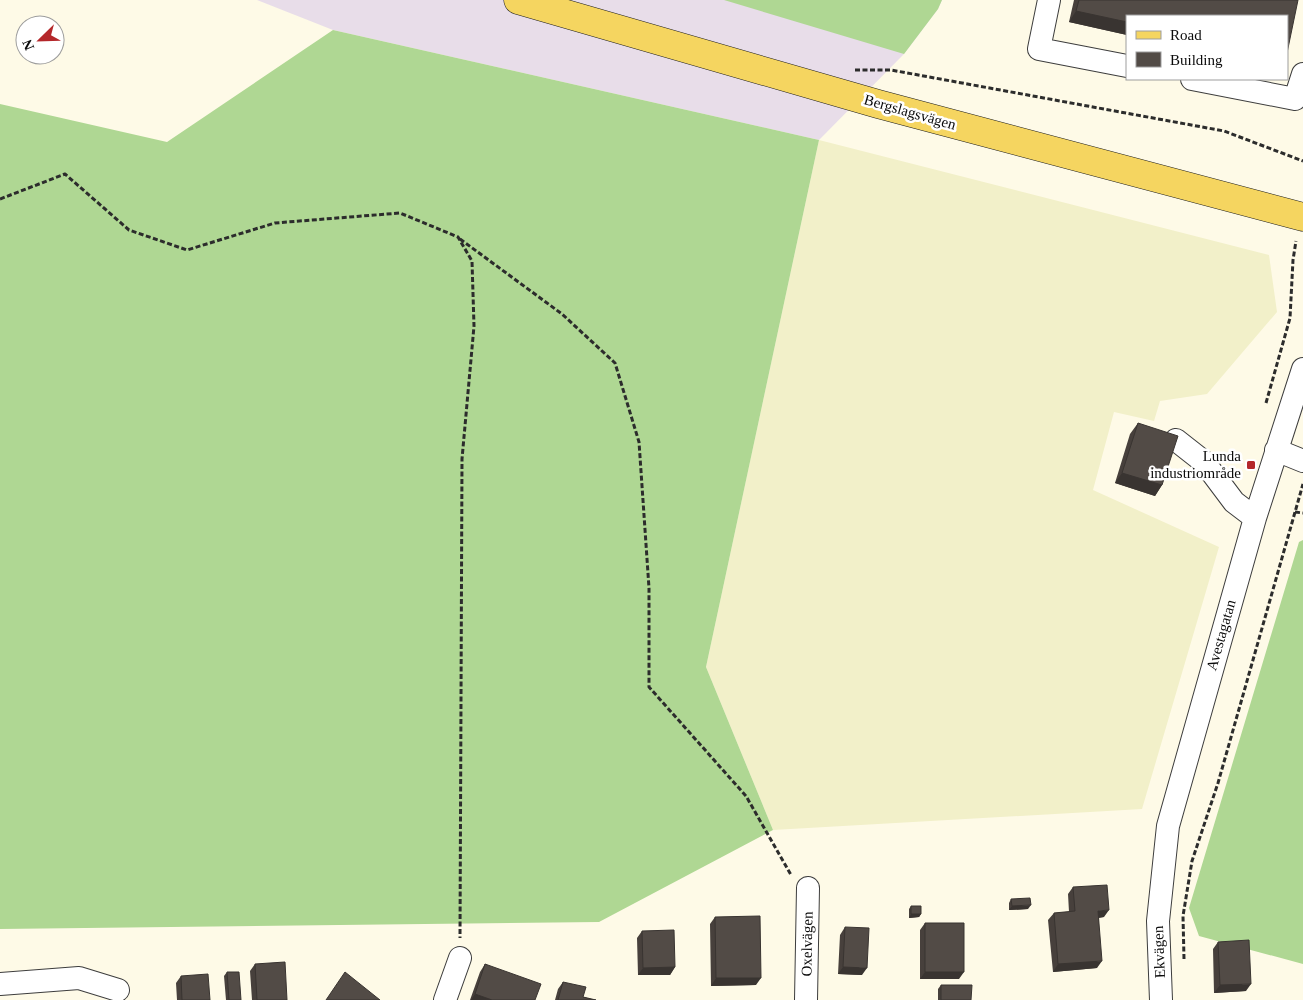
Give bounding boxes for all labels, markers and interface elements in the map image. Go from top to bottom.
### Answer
north arrow [15,15,65,65]
legend [1126,15,1288,80]
text: Road [1170,27,1202,43]
text: N [20,37,37,52]
text: Building [1170,52,1223,68]
street label: Bergslagsvägen [862,91,958,133]
place label: Lunda industriområde [1150,448,1241,481]
marker: Lunda industriområde [1245,459,1257,471]
street label: Avestagatan [1203,597,1239,672]
street label: Oxelvägen [798,911,816,977]
street label: Ekvägen [1150,925,1168,979]

